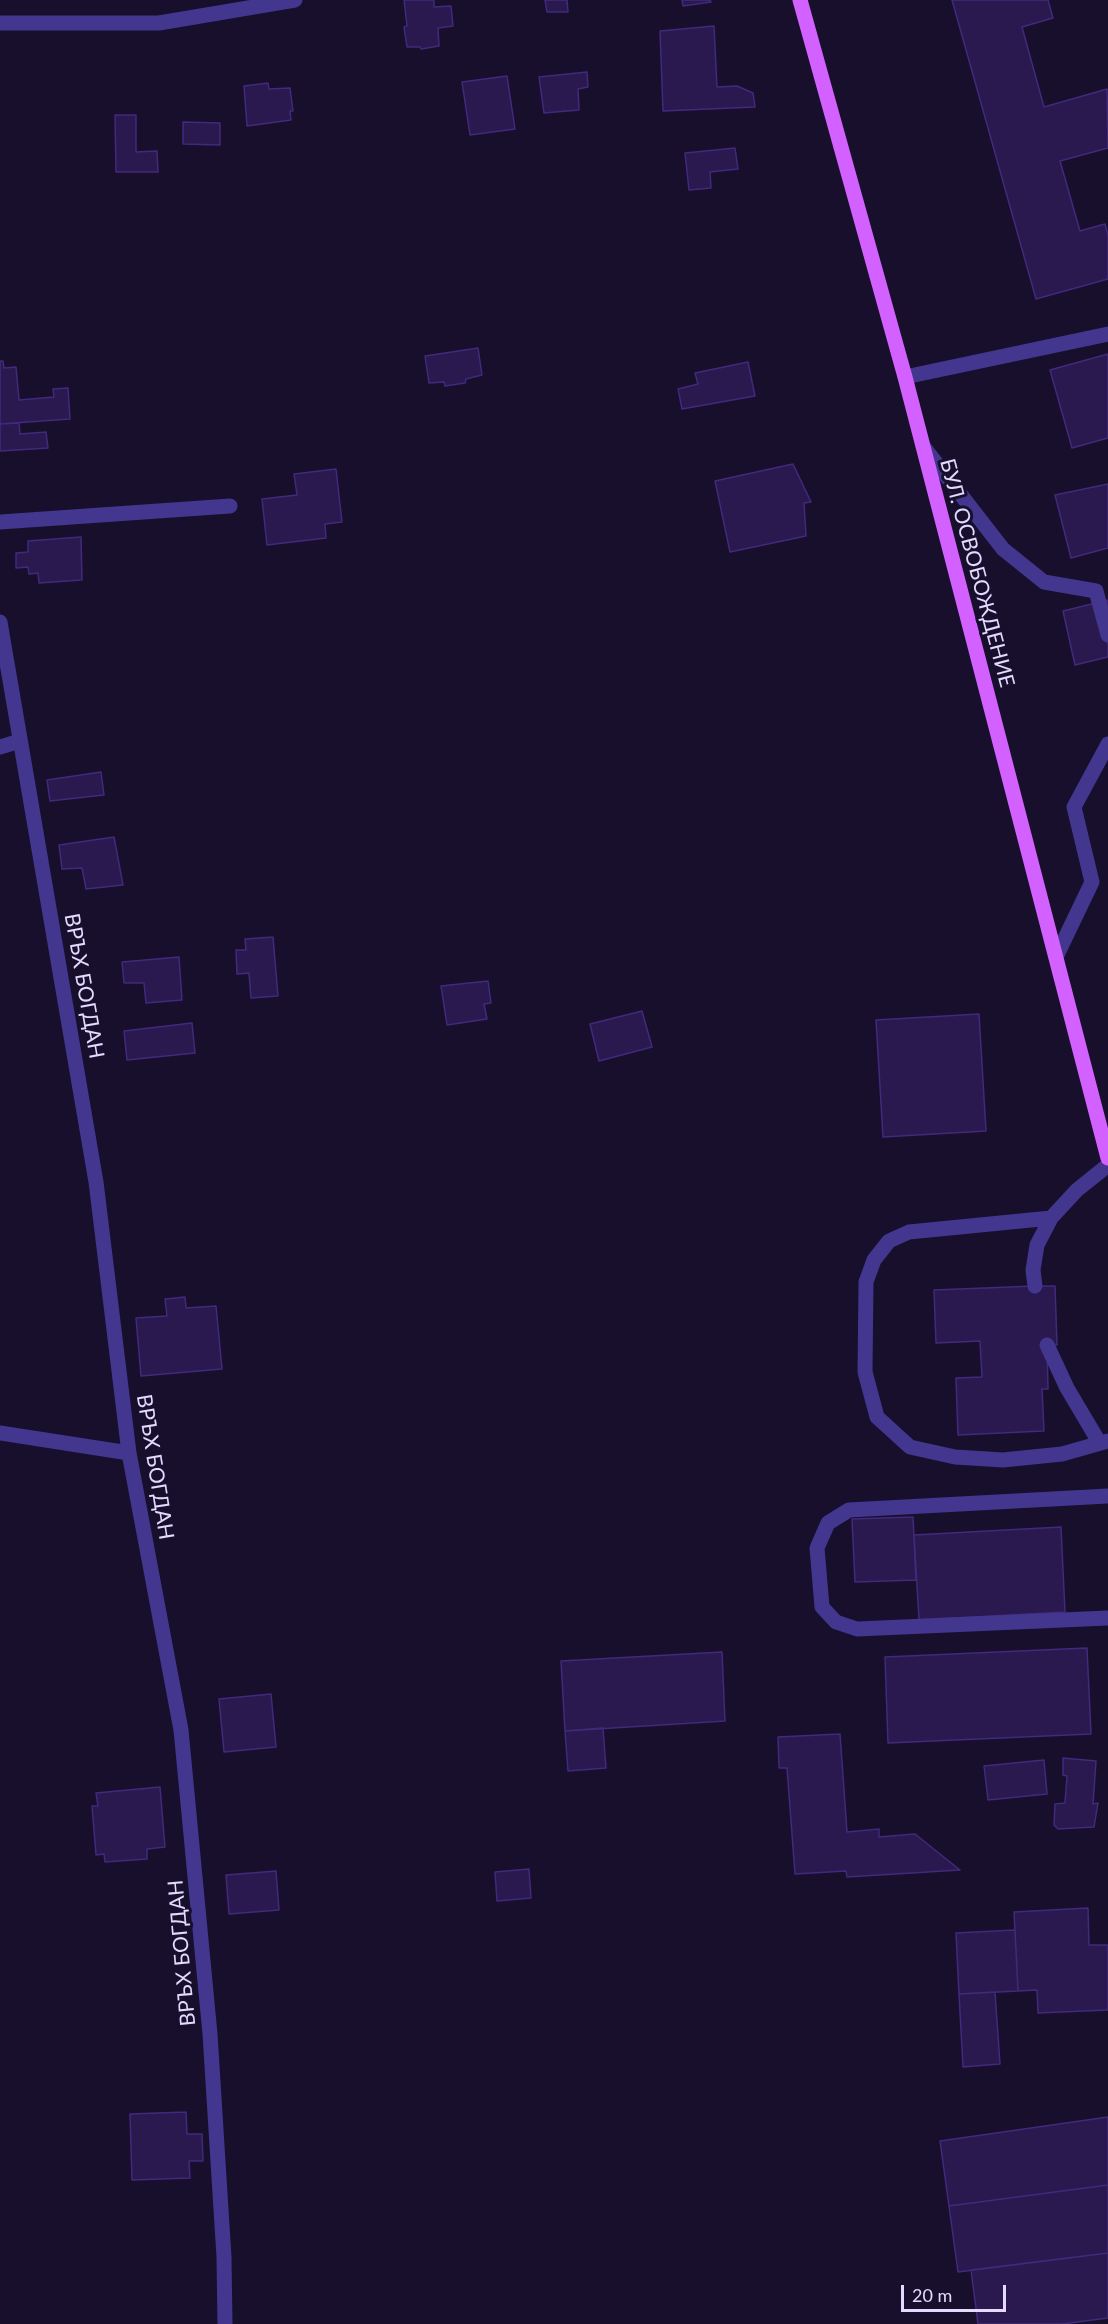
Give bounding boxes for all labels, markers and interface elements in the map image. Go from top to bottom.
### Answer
street label: БУЛ. ОСВОБОЖДЕНИЕ [934,456,1020,690]
street label: ВРЪХ БОГДАН [59,911,109,1061]
street label: ВРЪХ БОГДАН [131,1392,179,1542]
street label: ВРЪХ БОГДАН [163,1879,201,2027]
scale bar [904,2273,1009,2311]
text: 20 m [912,2284,952,2306]

